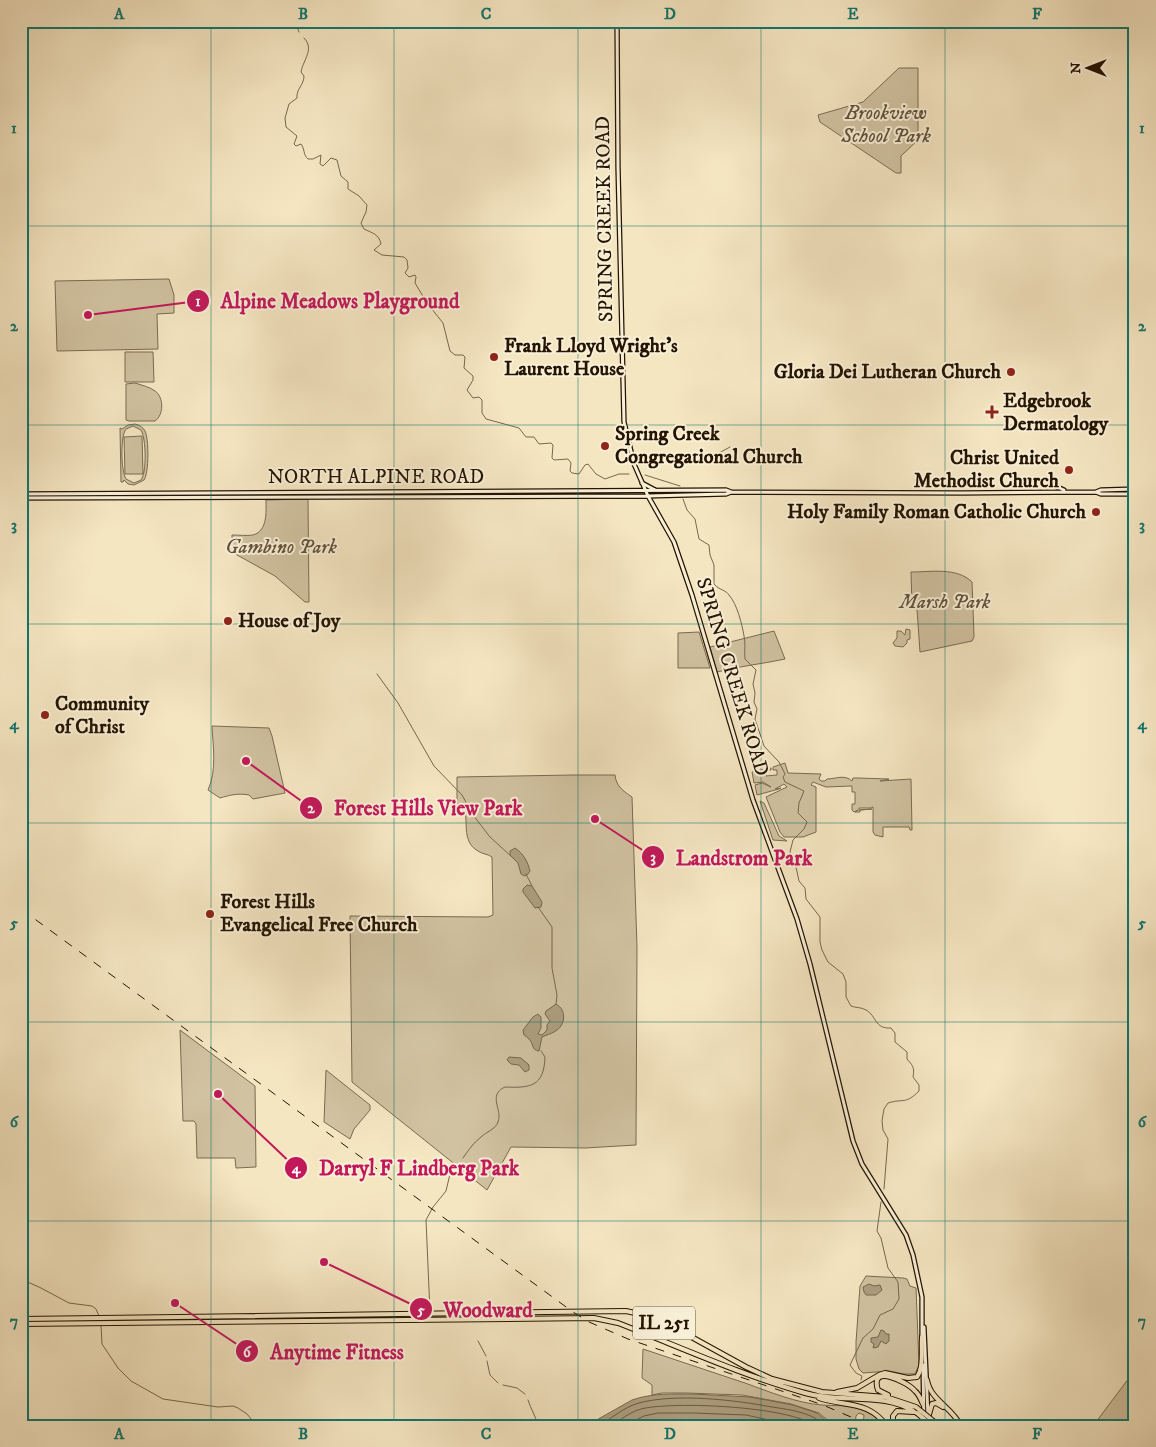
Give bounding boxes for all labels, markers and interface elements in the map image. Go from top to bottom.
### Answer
text: A [113,4,125,24]
text: B [298,4,308,24]
text: C [481,4,491,24]
text: D [664,4,676,24]
text: E [847,4,859,24]
text: F [1032,4,1042,24]
north arrow [1064,42,1114,92]
text: N [1067,62,1085,74]
park label: Brookview School Park [840,101,931,149]
street label: SPRING CREEK ROAD [591,116,619,322]
text: 1 [11,118,17,138]
text: 1 [1139,118,1145,138]
callout: Alpine Meadows Playground [186,283,470,319]
text: Alpine Meadows Playground [220,289,460,315]
text: 1 [195,292,201,311]
text: 2 [10,316,19,336]
text: 2 [1138,316,1147,336]
place label: Frank Lloyd Wright's Laurent House [504,334,678,382]
marker: Frank Lloyd Wright's Laurent House [488,351,500,363]
place label: Gloria Dei Lutheran Church [774,360,1002,385]
marker: Gloria Dei Lutheran Church [1005,366,1017,378]
place label: Edgebrook Dermatology [1003,389,1109,437]
marker: Edgebrook Dermatology [985,405,999,419]
place label: Spring Creek Congregational Church [615,422,803,470]
marker: Spring Creek Congregational Church [599,440,611,452]
place label: Christ United Methodist Church [914,446,1060,494]
marker: Christ United Methodist Church [1063,464,1075,476]
street label: NORTH ALPINE ROAD [268,465,484,490]
place label: Holy Family Roman Catholic Church [787,500,1087,525]
marker: Holy Family Roman Catholic Church [1090,506,1102,518]
text: 3 [11,515,17,535]
text: 3 [1139,515,1145,535]
park label: Gambino Park [225,535,337,560]
street label: SPRING CREEK ROAD [690,575,774,779]
park label: Marsh Park [898,590,991,615]
place label: House of Joy [238,609,341,634]
marker: House of Joy [222,615,234,627]
place label: Community of Christ [55,692,150,740]
marker: Community of Christ [39,709,51,721]
text: 4 [8,714,19,734]
text: 4 [1136,714,1147,734]
callout: Forest Hills View Park [298,790,532,826]
text: Forest Hills View Park [334,796,523,822]
text: 2 [307,799,315,818]
callout: Landstrom Park [641,839,823,875]
text: Landstrom Park [676,846,813,872]
text: 3 [650,848,656,867]
place label: Forest Hills Evangelical Free Church [220,890,418,938]
marker: Forest Hills Evangelical Free Church [204,908,216,920]
text: 5 [9,913,18,933]
text: 5 [1137,913,1146,933]
text: 6 [10,1112,20,1132]
text: 6 [1138,1112,1148,1132]
callout: Darryl F Lindberg Park [284,1150,529,1186]
text: Darryl F Lindberg Park [319,1156,520,1182]
text: 4 [291,1159,302,1178]
callout: Woodward [409,1291,543,1327]
text: Woodward [442,1298,533,1324]
text: 5 [416,1301,425,1320]
road number: IL 251 [633,1306,695,1340]
text: 7 [10,1311,18,1331]
text: 7 [1138,1311,1146,1331]
callout: Anytime Fitness [235,1333,414,1369]
text: Anytime Fitness [269,1340,404,1366]
text: 6 [243,1343,252,1362]
text: A [113,1424,125,1444]
text: B [298,1424,308,1444]
text: C [481,1424,491,1444]
text: D [664,1424,676,1444]
text: E [847,1424,859,1444]
text: F [1032,1424,1042,1444]

